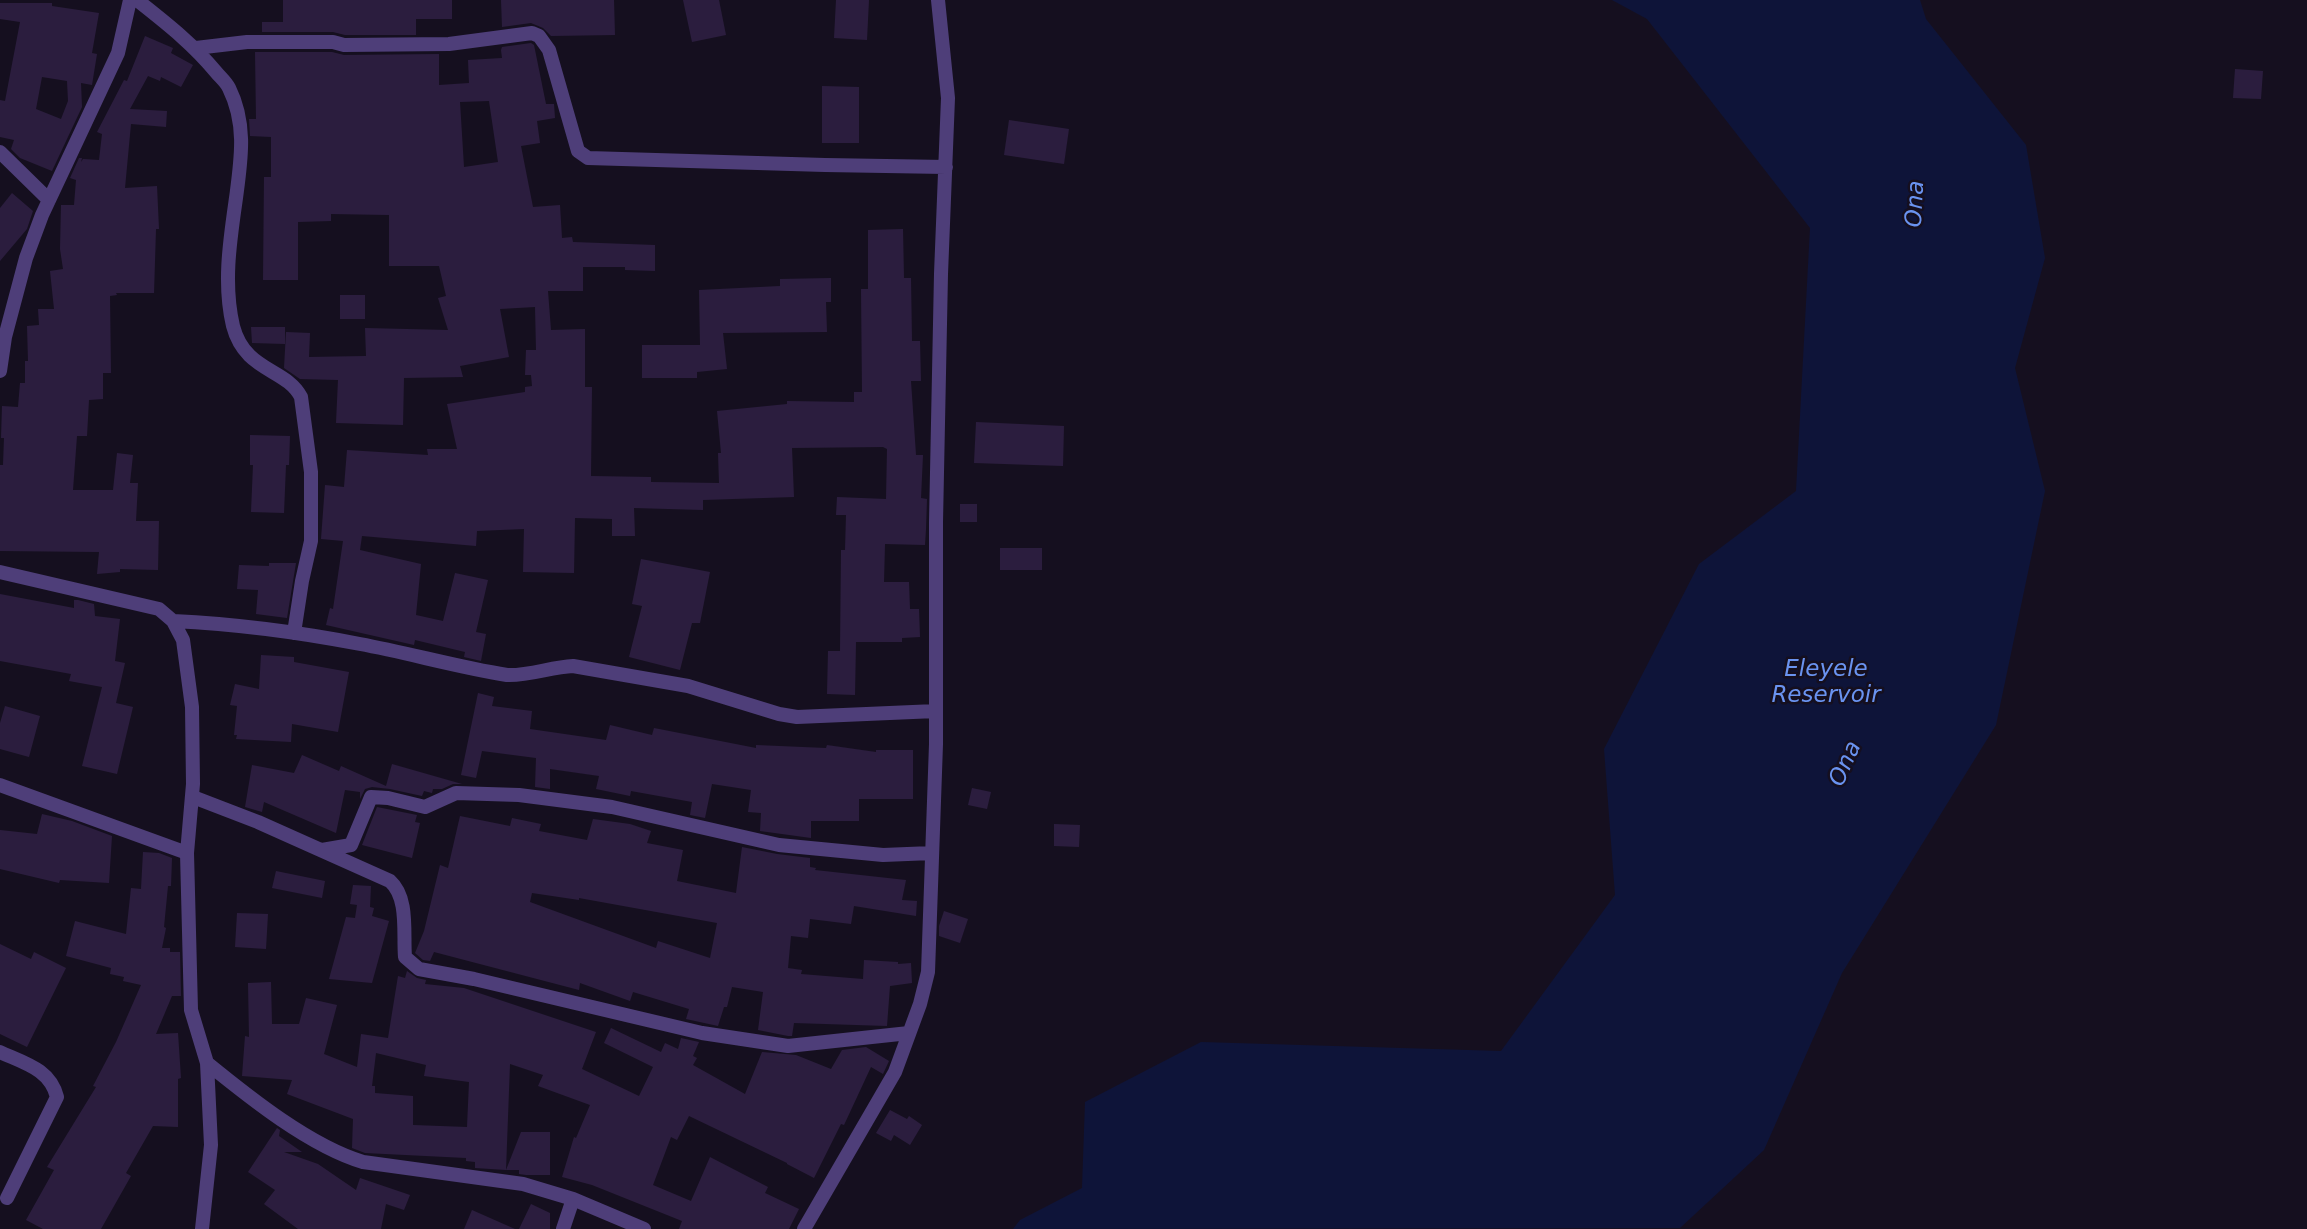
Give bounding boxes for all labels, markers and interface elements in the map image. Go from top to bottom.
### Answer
water label: Ona [1901,180,1931,228]
water label: Eleyele Reservoir [1771,656,1881,710]
water label: Ona [1824,737,1868,791]

